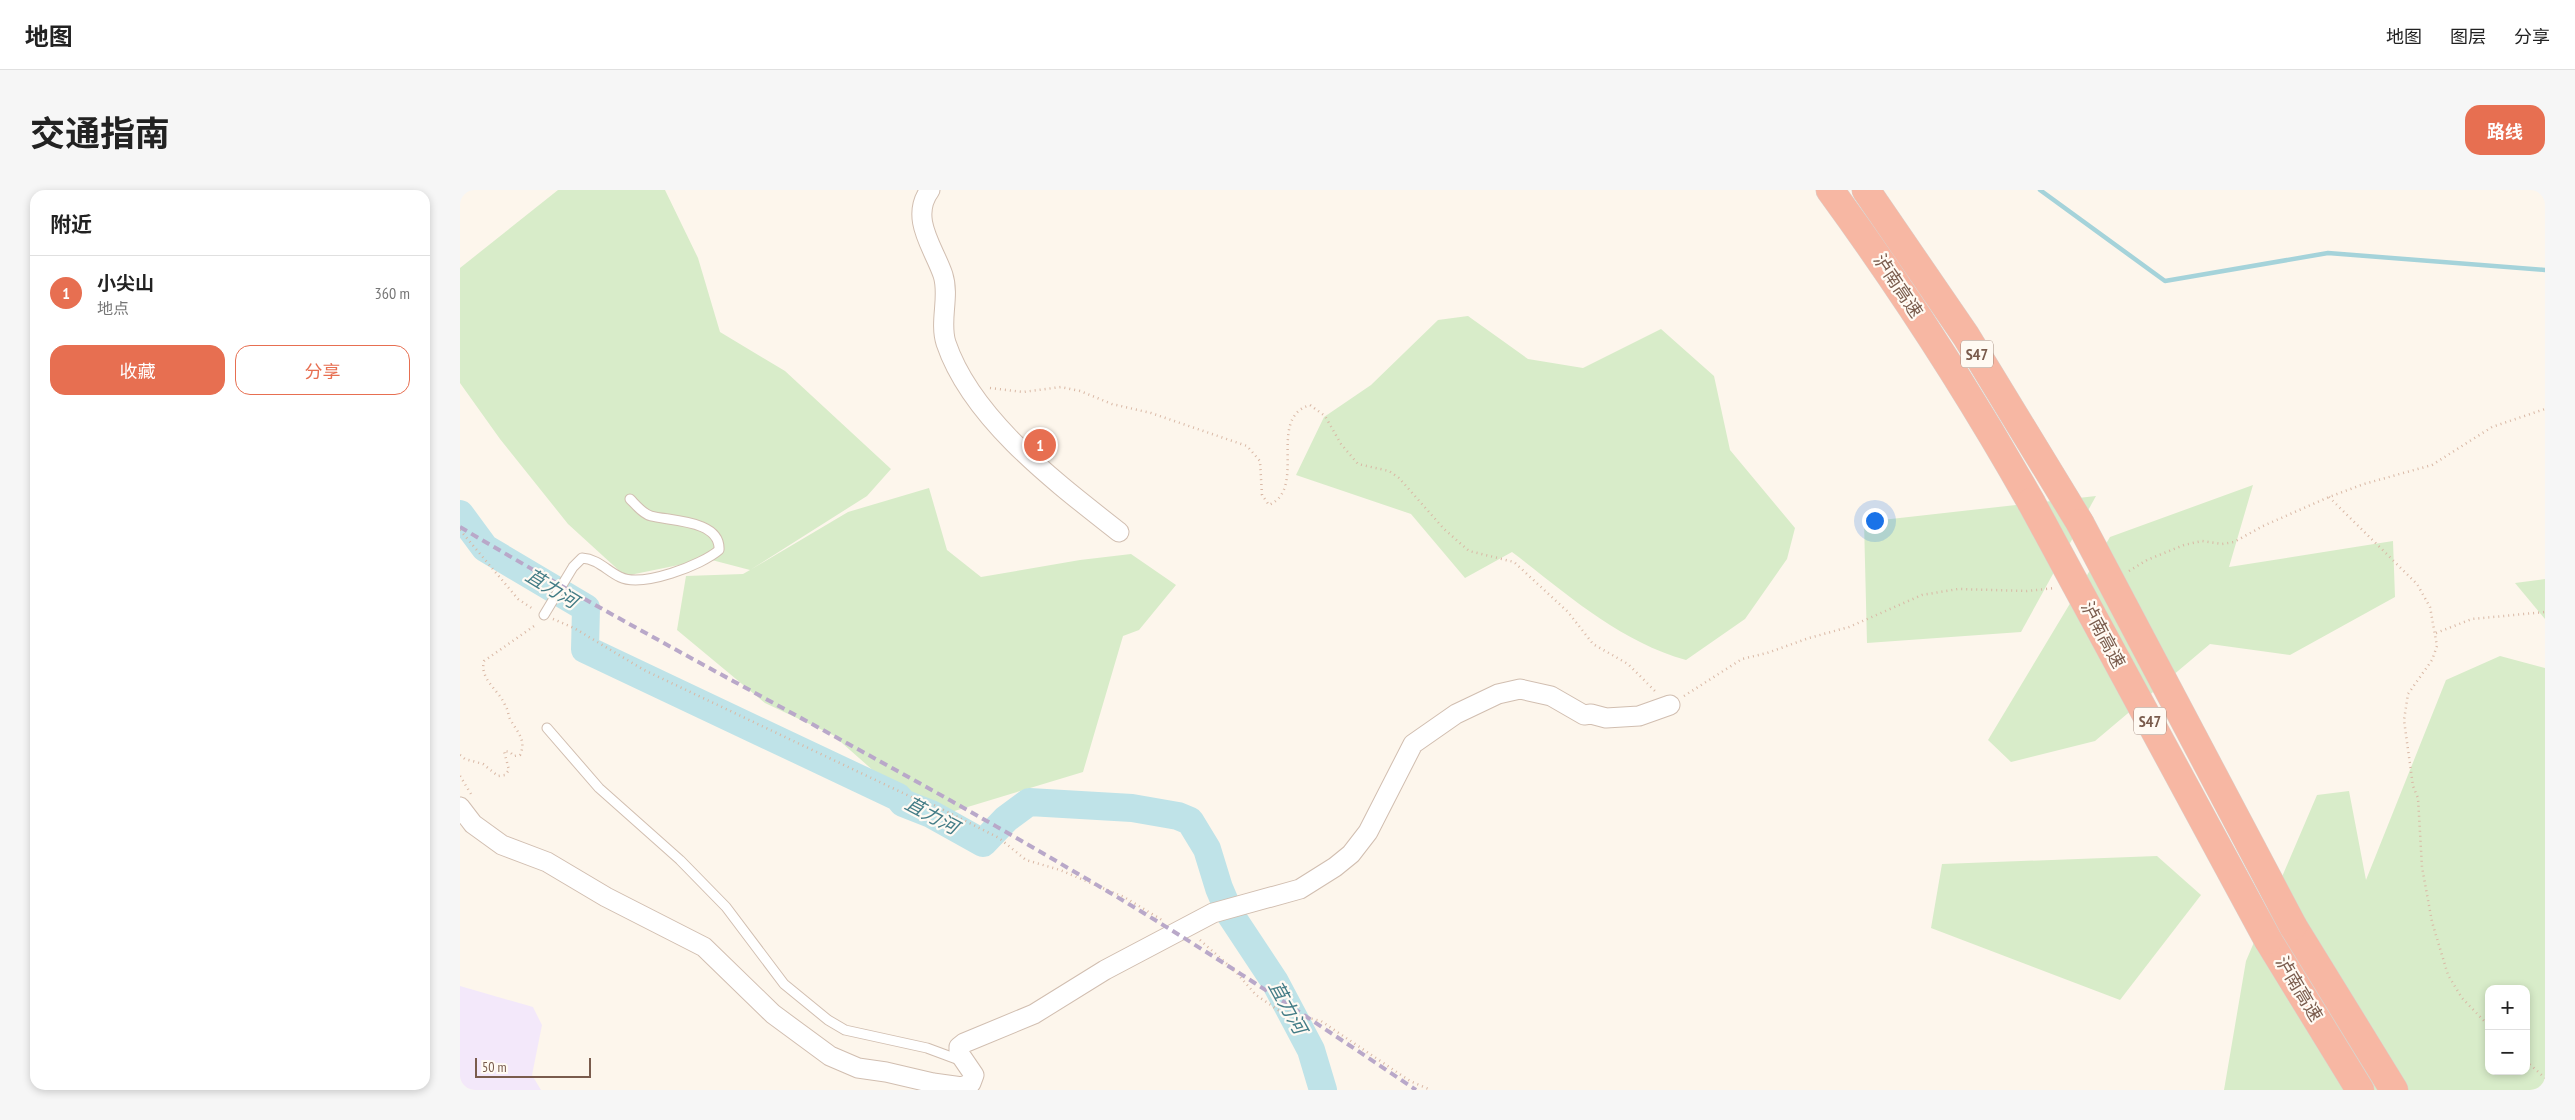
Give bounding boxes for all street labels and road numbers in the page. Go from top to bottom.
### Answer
street label: 泸南高速 [1869,249,1928,322]
road number: S47 [1961,340,1993,368]
street label: 泸南高速 [2076,598,2130,672]
road number: S47 [2134,708,2166,734]
street label: 泸南高速 [2271,952,2328,1026]

